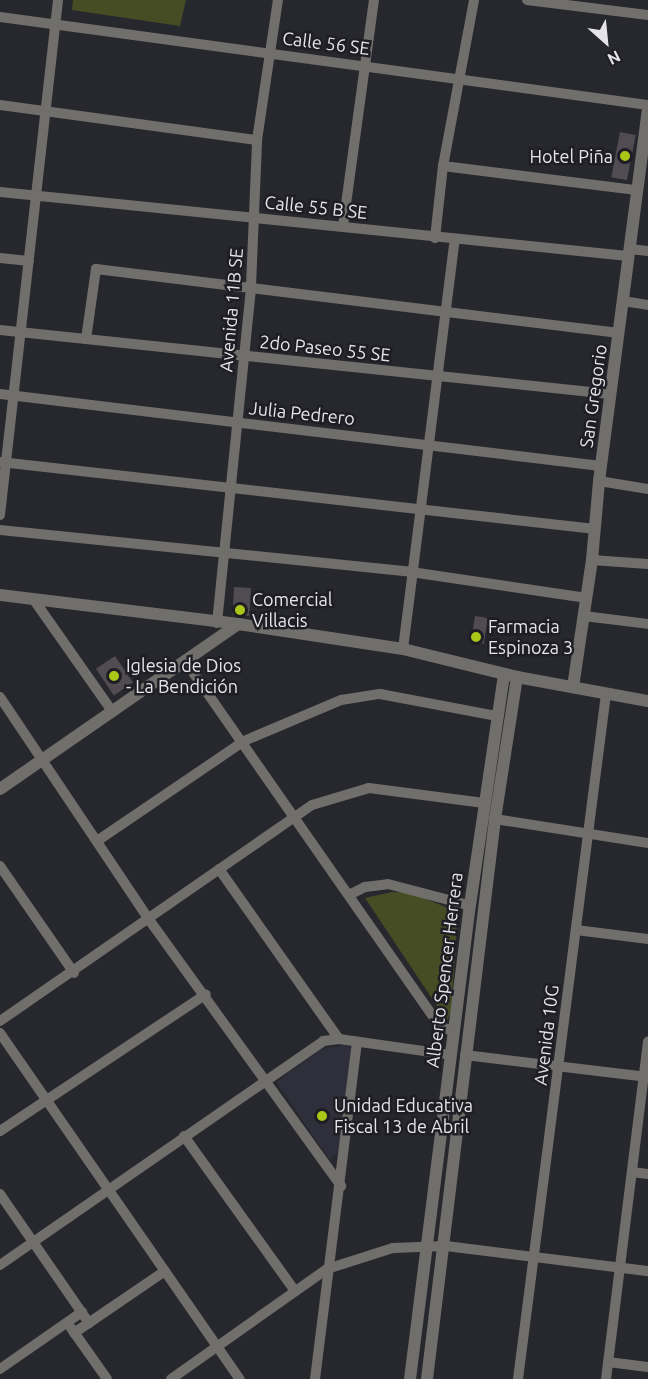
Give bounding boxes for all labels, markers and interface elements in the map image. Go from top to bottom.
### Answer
north arrow [576,12,636,72]
street label: Calle 56 SE [281,27,371,59]
text: N [605,47,624,69]
place label: Hotel Piña [529,145,613,167]
marker: Hotel Piña [618,149,632,163]
street label: Calle 55 B SE [264,191,368,223]
street label: Avenida 11B SE [215,247,247,373]
street label: 2do Paseo 55 SE [258,330,392,366]
street label: San Gregorio [575,343,611,449]
street label: Julia Pedrero [248,397,356,429]
place label: Comercial Villacis [252,589,333,632]
marker: Comercial Villacis [233,603,247,617]
place label: Farmacia Espinoza 3 [488,616,573,658]
marker: Farmacia Espinoza 3 [469,630,483,644]
place label: Iglesia de Dios - La Bendición [126,655,241,698]
marker: Iglesia de Dios - La Bendición [107,669,121,683]
street label: Alberto Spencer Herrera [421,871,467,1069]
street label: Avenida 10G [529,984,563,1086]
place label: Unidad Educativa Fiscal 13 de Abril [334,1095,473,1138]
marker: Unidad Educativa Fiscal 13 de Abril [315,1109,329,1123]

